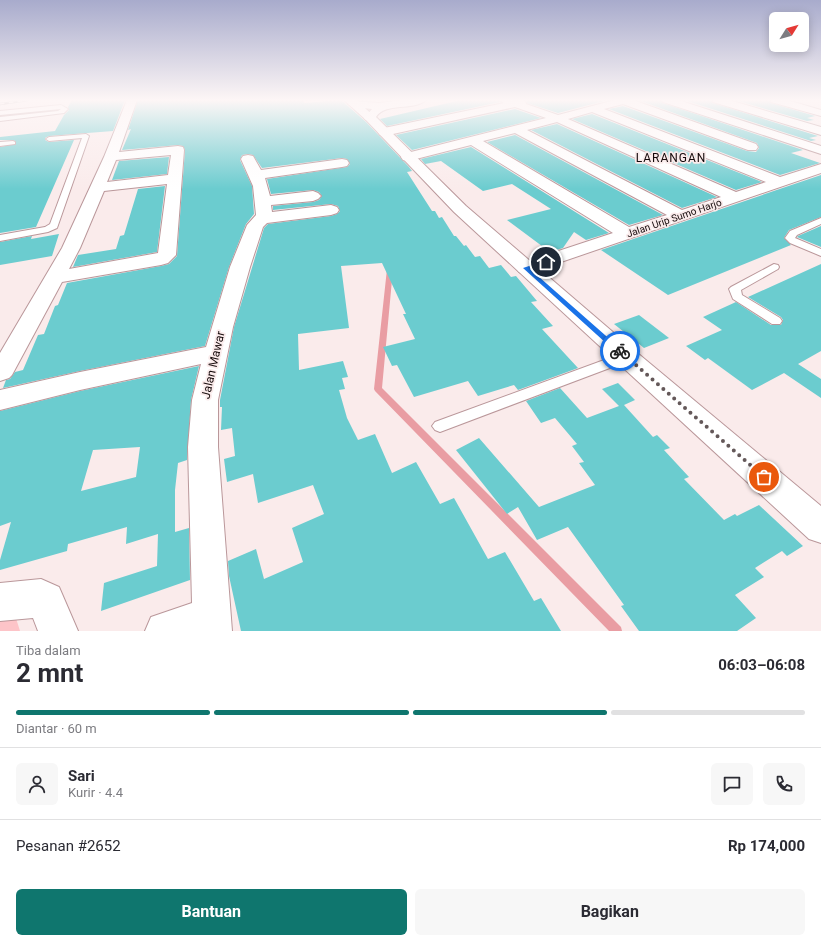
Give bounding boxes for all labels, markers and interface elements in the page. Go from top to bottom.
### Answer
north arrow [769,12,809,52]
map controls [769,12,809,52]
district label: LARANGAN [636,151,706,165]
street label: Jalan Urip Sumo Harjo [625,196,723,239]
pin [529,245,563,279]
icon: home [535,251,557,273]
street label: Jalan Mawar [198,330,228,400]
courier [600,331,640,371]
icon: bike [609,340,631,362]
pin [747,460,781,494]
icon: bag [753,466,775,488]
text: Tiba dalam [16,643,81,658]
text: 06:03–06:08 [718,656,805,674]
text: 2 mnt [16,658,83,688]
text: Diantar · 60 m [16,721,97,736]
button: person [16,763,58,805]
button: chat [711,763,753,805]
button: phone [763,763,805,805]
text: Sari [68,767,95,785]
text: Kurir · 4.4 [68,785,123,800]
text: Pesanan #2652 [16,837,121,855]
text: Rp 174,000 [728,837,805,855]
button: Bantuan [16,889,407,935]
button: Bagikan [415,889,805,935]

